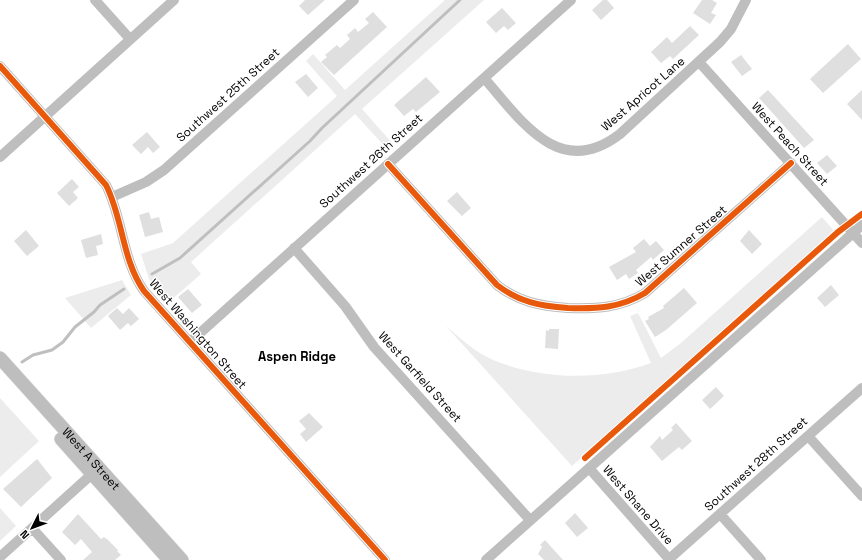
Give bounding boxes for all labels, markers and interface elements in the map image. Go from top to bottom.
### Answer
street label: Southwest 25th Street [173,44,283,146]
street label: West Apricot Lane [598,53,688,135]
street label: West Peach Street [748,99,832,189]
street label: Southwest 26th Street [316,110,426,212]
street label: West Sumner Street [632,202,730,290]
street label: West Washington Street [146,276,250,392]
street label: West Garfield Street [375,328,465,426]
district label: Aspen Ridge [258,348,336,365]
street label: Southwest 28th Street [701,413,811,515]
street label: West A Street [59,424,124,494]
street label: West Shane Drive [599,462,677,548]
north arrow [12,508,52,548]
text: N [17,527,32,542]

